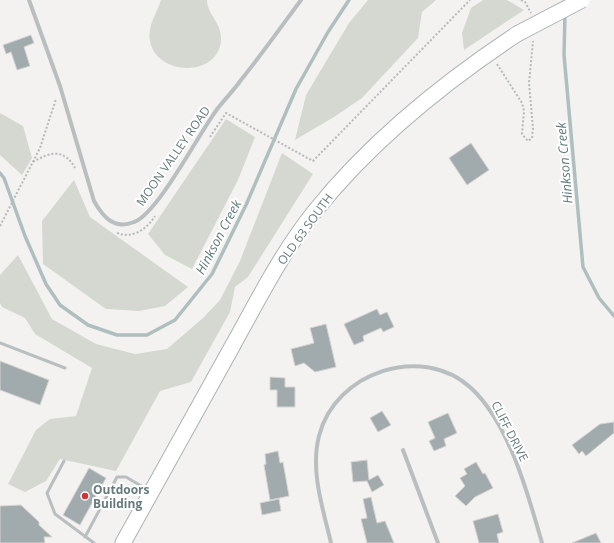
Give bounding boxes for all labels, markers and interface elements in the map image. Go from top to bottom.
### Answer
street label: MOON VALLEY ROAD [132,103,214,209]
water label: Hinkson Creek [551,121,577,205]
street label: OLD 63 SOUTH [273,190,337,268]
water label: Hinkson Creek [191,196,245,277]
street label: CLIFF DRIVE [487,398,533,464]
place label: Outdoors Building [93,481,150,512]
marker: Outdoors Building [80,491,90,501]

